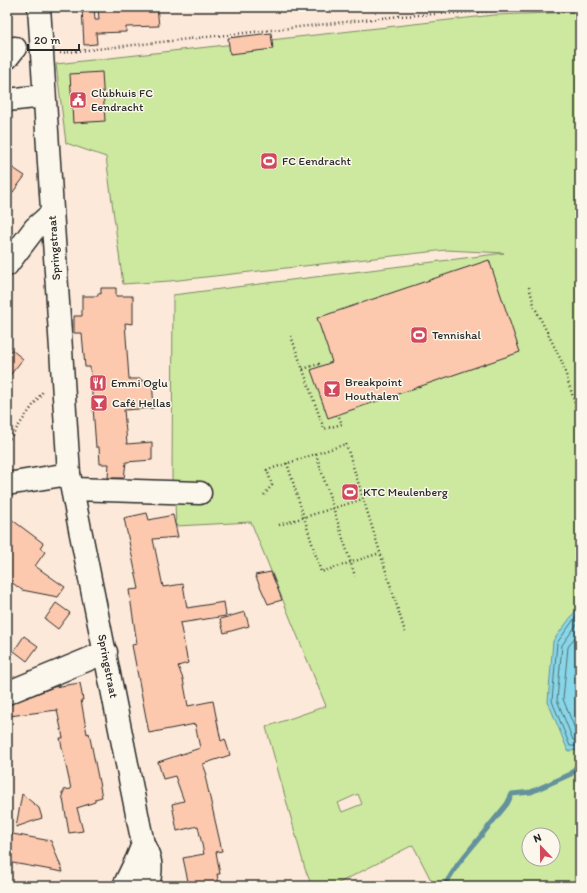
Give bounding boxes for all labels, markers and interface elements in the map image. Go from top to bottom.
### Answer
scale bar [28,26,79,52]
text: 20 m [34,33,61,47]
place label: Clubhuis FC Eendracht [91,86,153,114]
public building icon: Clubhuis FC Eendracht [68,90,88,110]
sports icon: FC Eendracht [259,151,279,171]
place label: FC Eendracht [282,154,352,168]
street label: Springstraat [45,215,63,281]
sports icon: Tennishal [409,325,429,345]
place label: Tennishal [432,328,482,342]
restaurant icon: Emmi Oglu [88,373,108,393]
place label: Breakpoint Houthalen [345,375,403,403]
place label: Emmi Oglu [111,376,168,390]
bar icon: Breakpoint Houthalen [322,379,342,399]
bar icon: Café Hellas [89,393,109,413]
place label: Café Hellas [112,396,171,410]
sports icon: KTC Meulenberg [340,482,360,502]
place label: KTC Meulenberg [363,485,449,499]
street label: Springstraat [95,633,121,700]
north arrow [521,827,561,867]
text: N [532,831,543,846]

